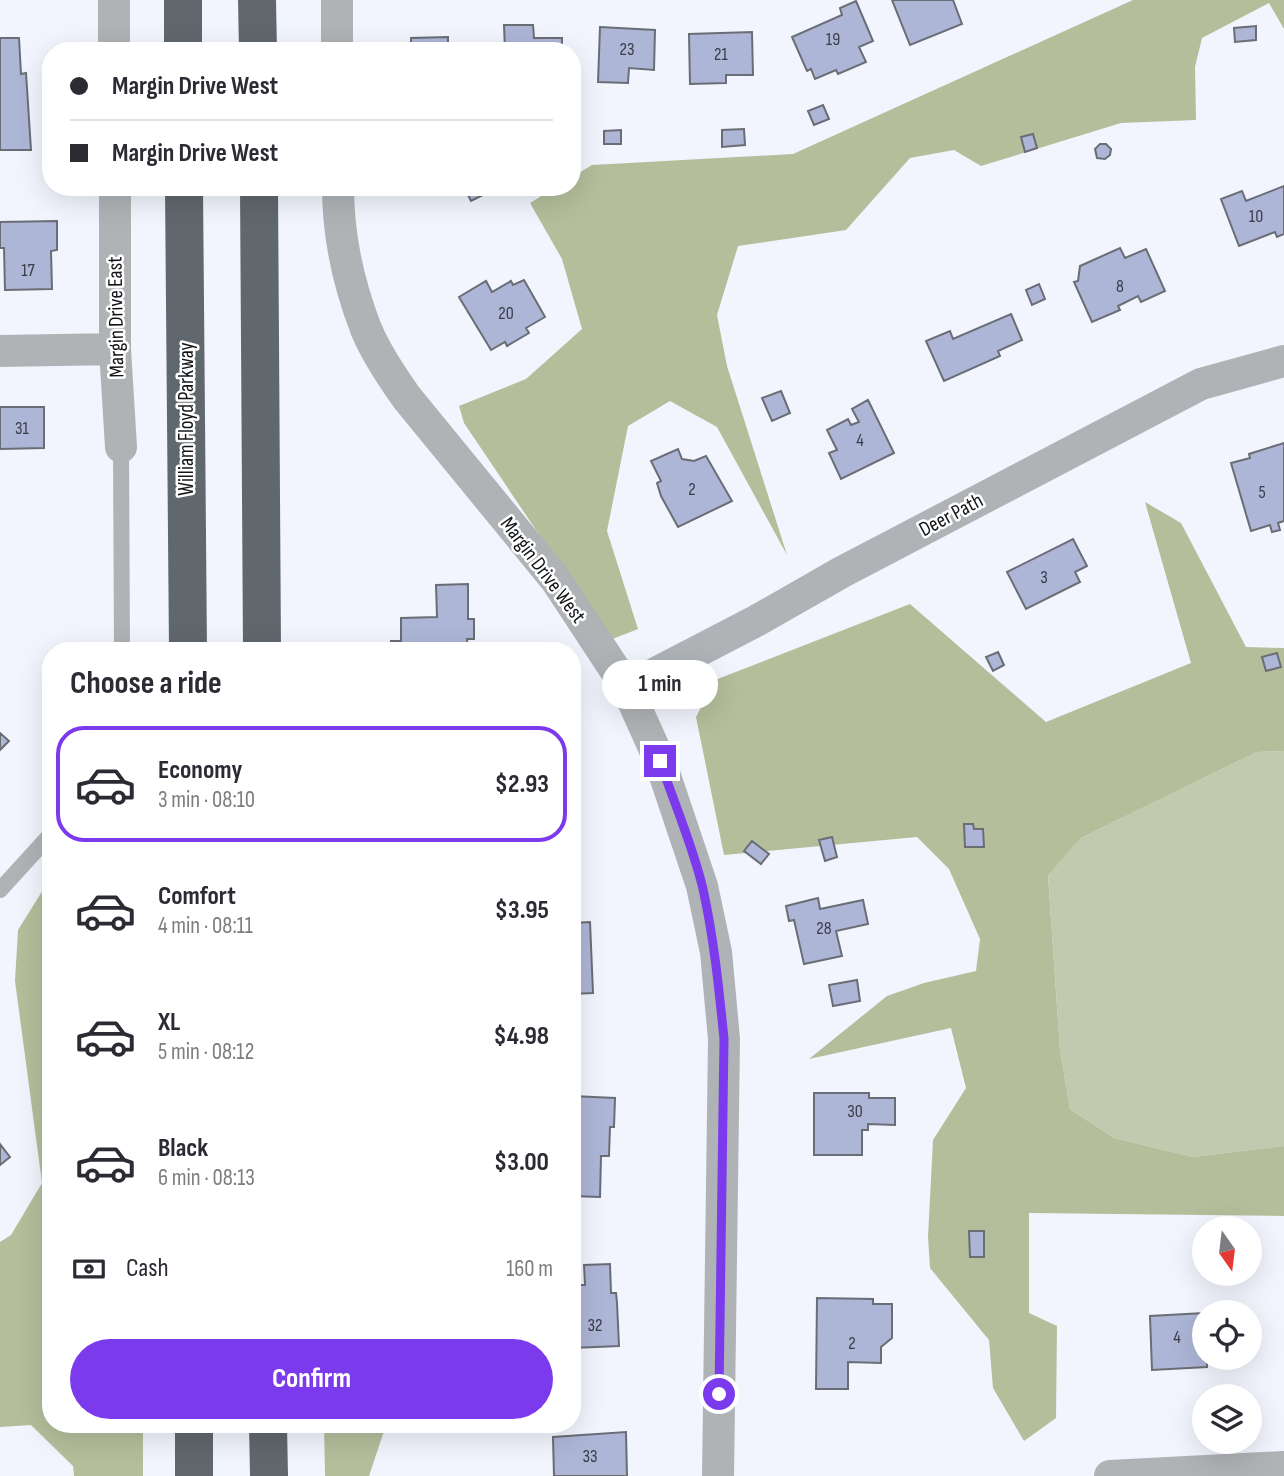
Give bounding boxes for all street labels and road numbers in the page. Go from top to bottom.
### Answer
street label: Margin Drive East [102,256,130,378]
street label: William Floyd Parkway [174,342,199,496]
street label: Deer Path [915,488,987,542]
street label: Margin Drive West [495,512,591,628]

